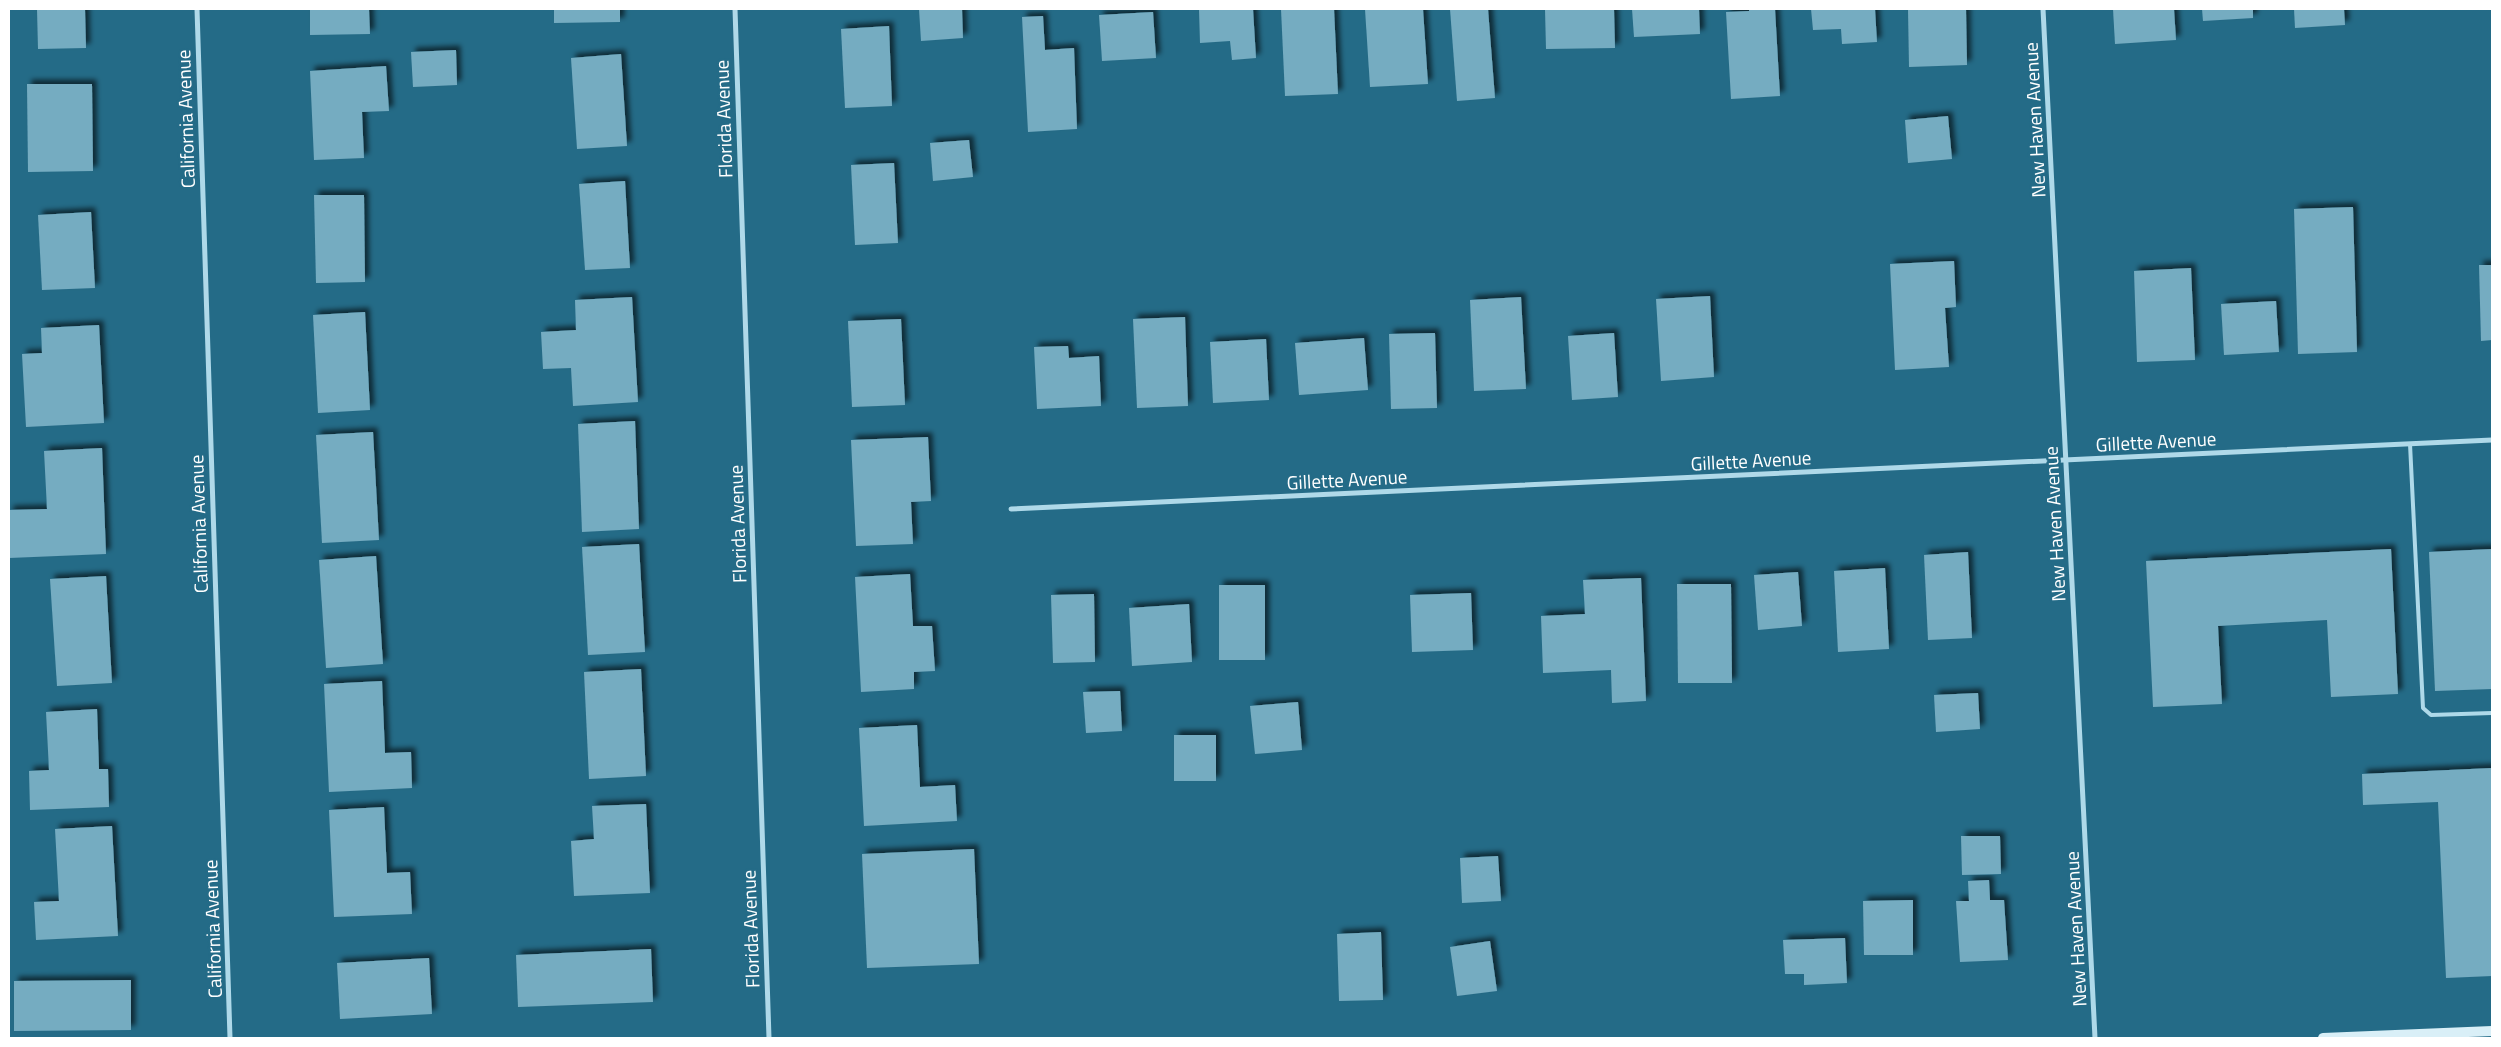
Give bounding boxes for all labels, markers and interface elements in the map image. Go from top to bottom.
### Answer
street label: New Haven Avenue [2015,42,2053,198]
street label: California Avenue [168,49,202,189]
street label: Florida Avenue [706,59,740,179]
street label: Gillette Avenue [2095,423,2217,459]
street label: Gillette Avenue [1690,442,1812,478]
street label: New Haven Avenue [2035,446,2073,602]
street label: California Avenue [181,454,215,594]
street label: Gillette Avenue [1286,461,1408,497]
street label: Florida Avenue [720,464,754,584]
street label: New Haven Avenue [2056,851,2094,1007]
street label: California Avenue [195,859,229,999]
street label: Florida Avenue [733,869,767,989]

